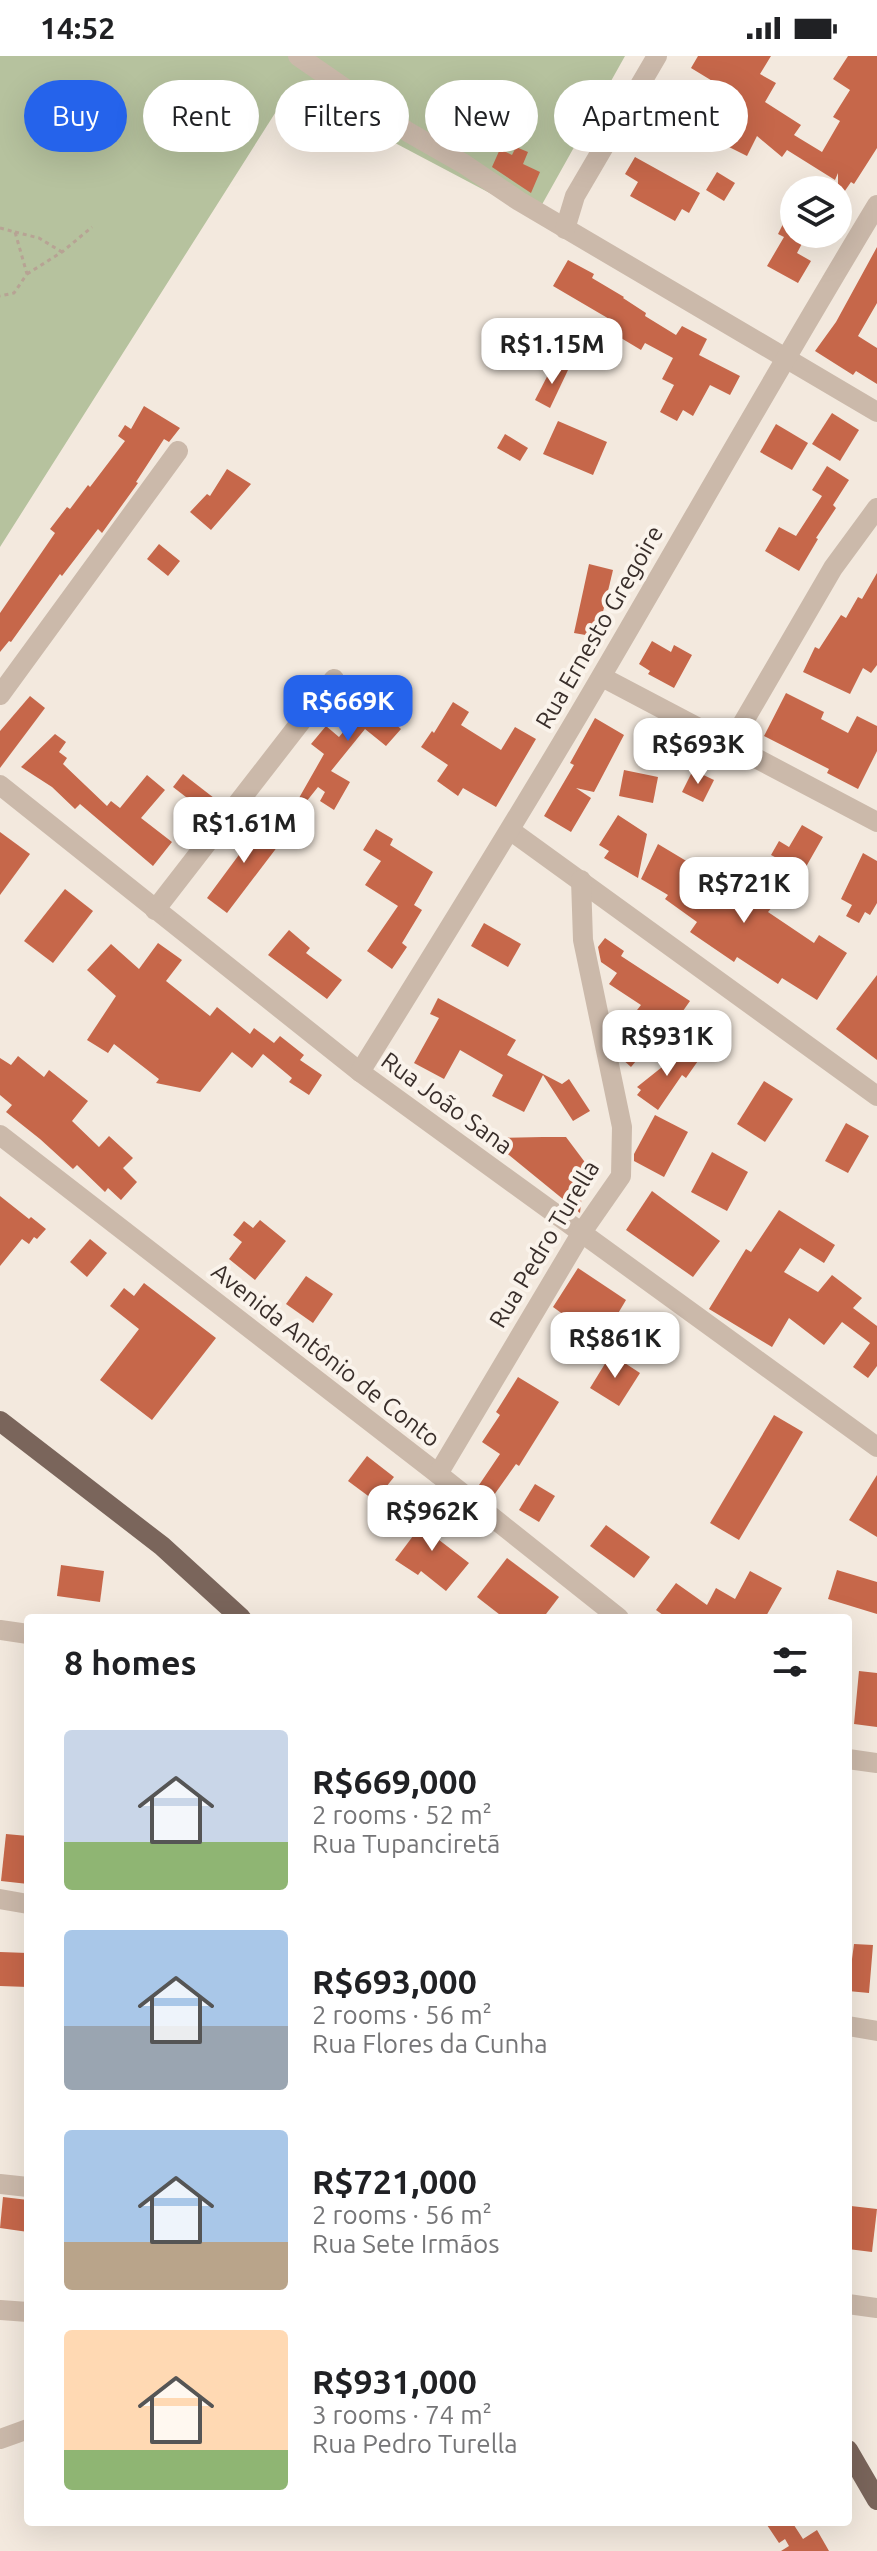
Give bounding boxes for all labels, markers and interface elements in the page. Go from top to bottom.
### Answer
text: 14:52 [40,11,115,45]
chip: Buy [24,80,127,152]
chip: Rent [143,80,259,152]
chip: Filters [275,80,409,152]
chip: New [425,80,538,152]
chip: Apartment [554,80,748,152]
map controls [780,176,852,248]
button: layers [780,176,852,248]
pin: R$1.15M [478,318,626,386]
text: R$1.15M [499,329,605,358]
street label: Rua Ernesto Gregoire [530,521,668,733]
pin: R$669K [283,675,413,743]
text: R$669K [301,686,395,715]
pin: R$693K [633,718,763,786]
text: R$693K [651,729,745,758]
pin: R$1.61M [170,797,318,865]
text: R$1.61M [191,808,297,837]
pin: R$721K [679,857,809,925]
text: R$721K [697,868,791,897]
pin: R$931K [602,1010,732,1078]
text: R$931K [620,1021,714,1050]
street label: Rua João Sana [376,1046,518,1160]
street label: Rua Pedro Turella [484,1156,604,1332]
street label: Avenida Antônio de Conto [207,1258,445,1452]
pin: R$861K [550,1312,680,1380]
text: R$861K [568,1323,662,1352]
pin: R$962K [367,1485,497,1553]
text: R$962K [385,1496,479,1525]
icon: filters [768,1640,812,1684]
text: 8 homes [64,1643,197,1681]
icon: home [128,1762,224,1858]
text: R$669,000 [312,1762,477,1800]
text: 2 rooms · 52 m² [312,1800,492,1829]
text: Rua Tupanciretã [312,1829,500,1858]
icon: home [128,1962,224,2058]
text: R$693,000 [312,1962,477,2000]
text: 2 rooms · 56 m² [312,2000,492,2029]
text: Rua Flores da Cunha [312,2029,548,2058]
icon: home [128,2162,224,2258]
text: R$721,000 [312,2162,477,2200]
text: 2 rooms · 56 m² [312,2200,492,2229]
text: Rua Sete Irmãos [312,2229,500,2258]
icon: home [128,2362,224,2458]
text: R$931,000 [312,2362,477,2400]
text: 3 rooms · 74 m² [312,2400,492,2429]
text: Rua Pedro Turella [312,2429,518,2458]

